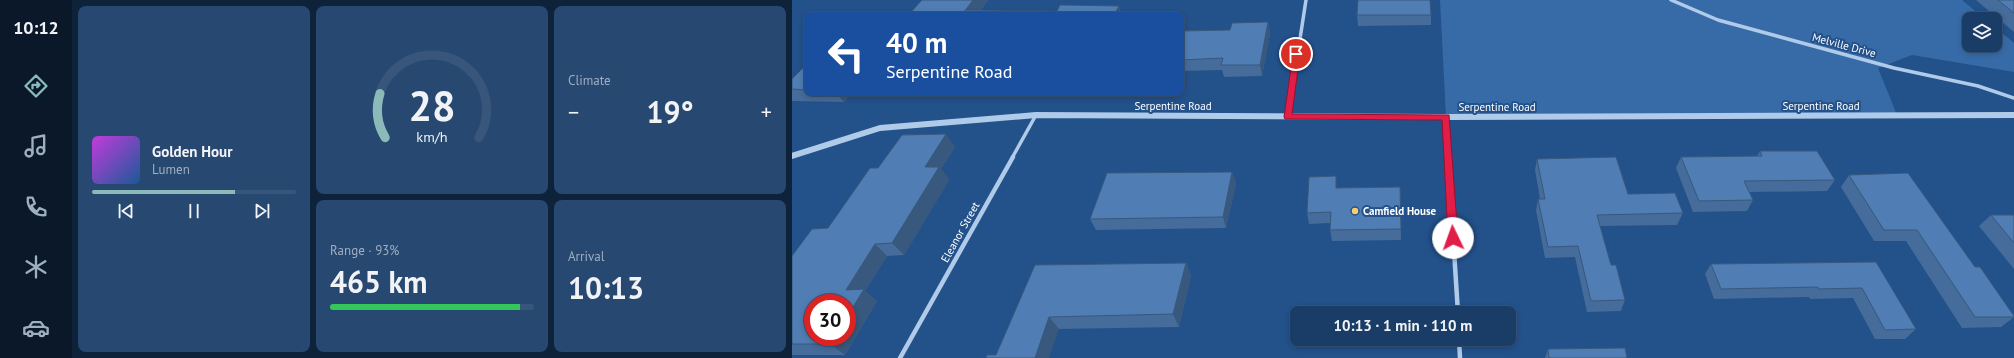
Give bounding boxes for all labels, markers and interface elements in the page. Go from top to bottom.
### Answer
map controls [1962,12,2002,52]
button: layers [1962,12,2002,52]
text: 10:12 [13,16,59,39]
text: 40 m [886,24,947,61]
icon: left [820,28,872,80]
street label: Melville Drive [1811,30,1878,60]
pin [1279,37,1313,71]
icon: arrive [1285,43,1307,65]
text: Serpentine Road [886,60,1012,83]
icon: directions [22,72,50,100]
text: Climate [568,72,611,89]
text: 28 [408,79,456,132]
text: 19° [646,92,694,131]
text: − [568,98,579,126]
text: + [761,98,772,126]
street label: Serpentine Road [1134,99,1212,113]
street label: Serpentine Road [1782,99,1860,113]
street label: Serpentine Road [1458,100,1536,114]
text: km/h [416,127,448,146]
icon: music [22,132,50,160]
text: Golden Hour [152,142,232,161]
text: Lumen [152,161,190,178]
icon: phone [22,193,50,221]
street label: Eleanor Street [938,199,982,265]
icon: previous [115,200,137,222]
icon: pause [183,200,205,222]
icon: next [251,200,273,222]
place label: Camfield House [1363,204,1437,218]
marker: Camfield House [1350,206,1360,216]
position arrow [1432,217,1474,259]
text: Range · 93% [330,242,399,259]
text: Arrival [568,248,604,265]
icon: climate [22,253,50,281]
text: 465 km [330,262,428,301]
text: 10:13 [568,268,644,307]
speed limit sign: 30 [804,294,856,346]
icon: car [22,314,50,342]
text: 10:13 · 1 min · 110 m [1334,316,1472,335]

